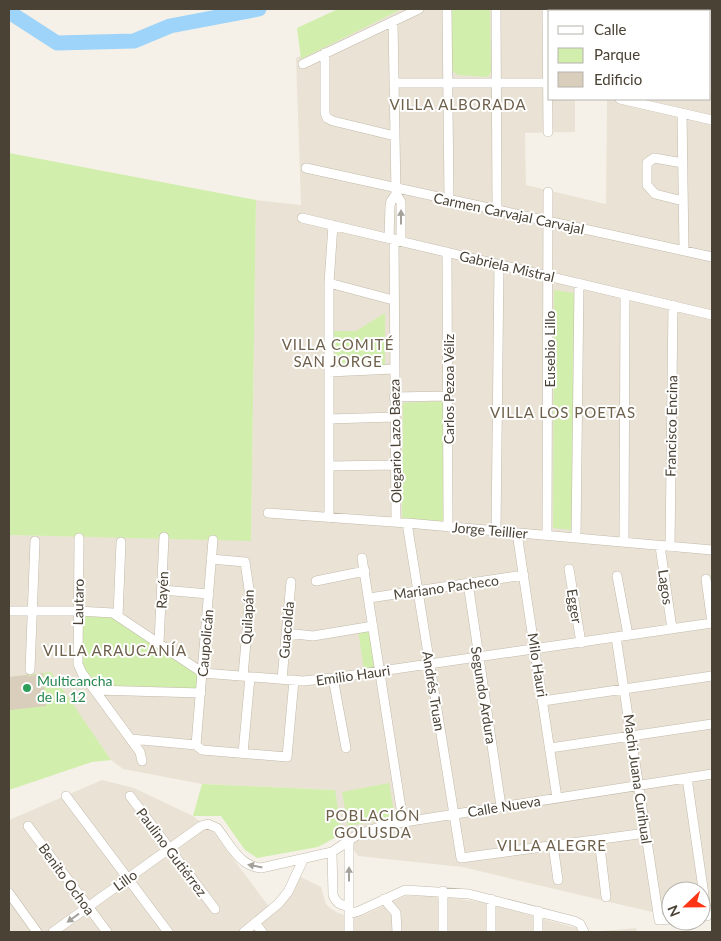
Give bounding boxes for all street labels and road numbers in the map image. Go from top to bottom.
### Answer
street label: Carmen Carvajal Carvajal [432,189,586,237]
street label: Gabriela Mistral [458,247,556,285]
street label: Eusebio Lillo [541,311,558,387]
street label: Carlos Pezoa Véliz [440,334,457,444]
street label: Francisco Encina [662,375,680,477]
street label: Olegario Lazo Baeza [385,379,405,503]
street label: Jorge Teillier [451,518,529,542]
street label: Lagos [655,568,677,606]
street label: Rayén [153,571,171,609]
street label: Mariano Pacheco [392,571,500,603]
street label: Lautaro [69,578,87,625]
street label: Egger [564,587,586,625]
street label: Quilapán [237,589,257,645]
street label: Guacolda [275,601,297,659]
street label: Caupolicán [194,608,216,678]
street label: Milo Hauri [525,632,551,698]
street label: Segundo Ardura [468,645,500,745]
street label: Andrés Truan [419,650,449,732]
street label: Emilio Hauri [315,661,391,689]
street label: Machi Juana Curihual [620,713,656,845]
street label: Calle Nueva [466,792,542,820]
street label: Paulino Gutiérrez [133,804,211,900]
street label: Benito Ochoa [35,840,99,918]
street label: Lillo [110,866,140,894]

